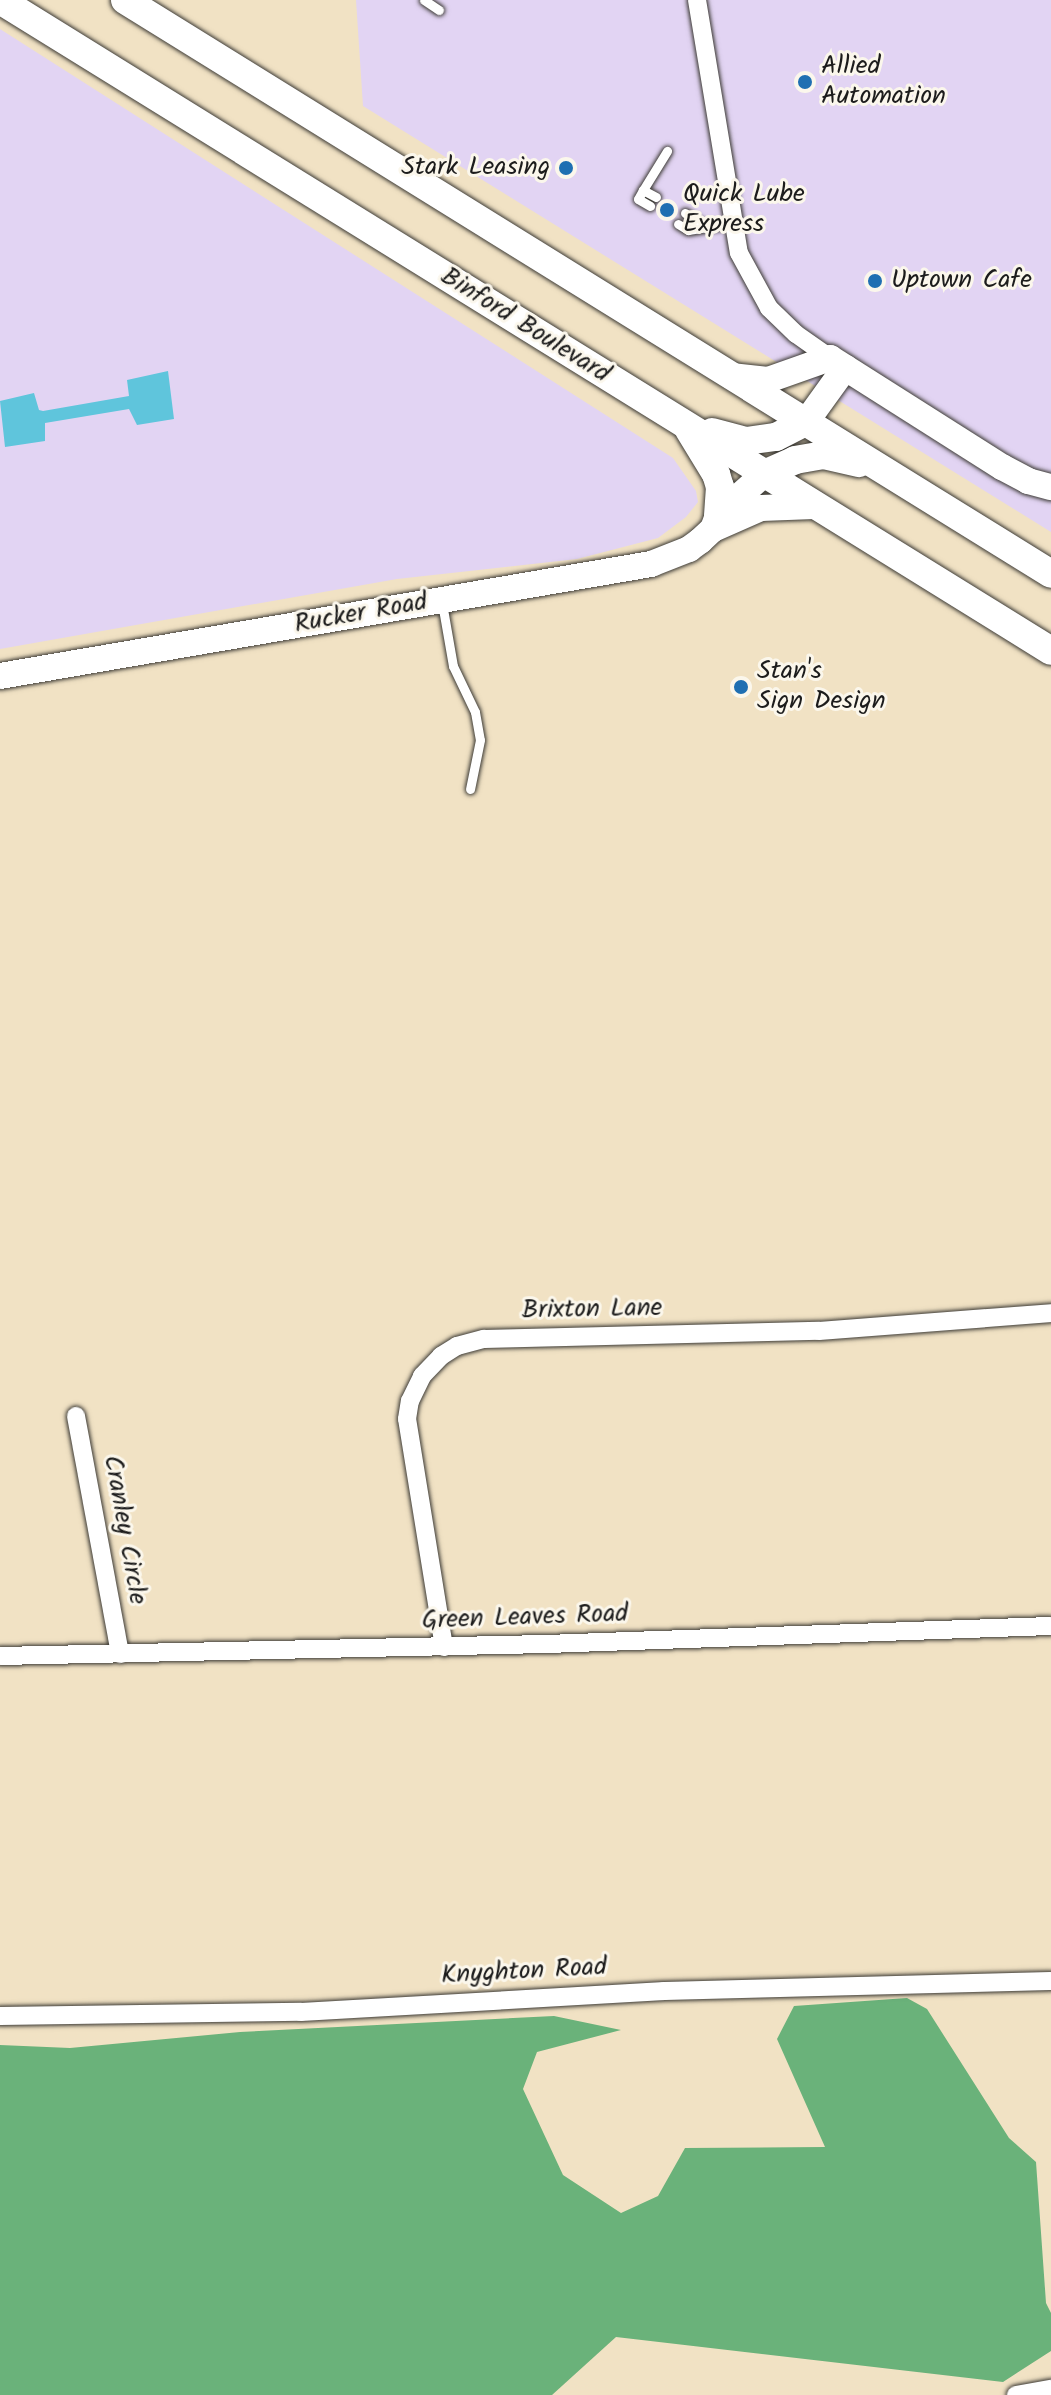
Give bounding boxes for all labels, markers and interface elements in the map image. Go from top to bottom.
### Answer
place label: Allied Automation [821,51,946,112]
marker: Allied Automation [796,73,814,91]
place label: Stark Leasing [401,152,550,184]
marker: Stark Leasing [557,159,575,177]
place label: Quick Lube Express [683,179,805,240]
marker: Quick Lube Express [658,201,676,219]
street label: Binford Boulevard [435,261,615,391]
place label: Uptown Cafe [891,265,1032,297]
marker: Uptown Cafe [866,272,884,290]
street label: Rucker Road [292,587,430,641]
place label: Stan's Sign Design [757,656,886,718]
marker: Stan's Sign Design [732,678,750,696]
street label: Brixton Lane [521,1293,663,1327]
street label: Cranley Circle [96,1453,152,1607]
street label: Green Leaves Road [421,1599,629,1637]
street label: Knyghton Road [440,1952,608,1992]

